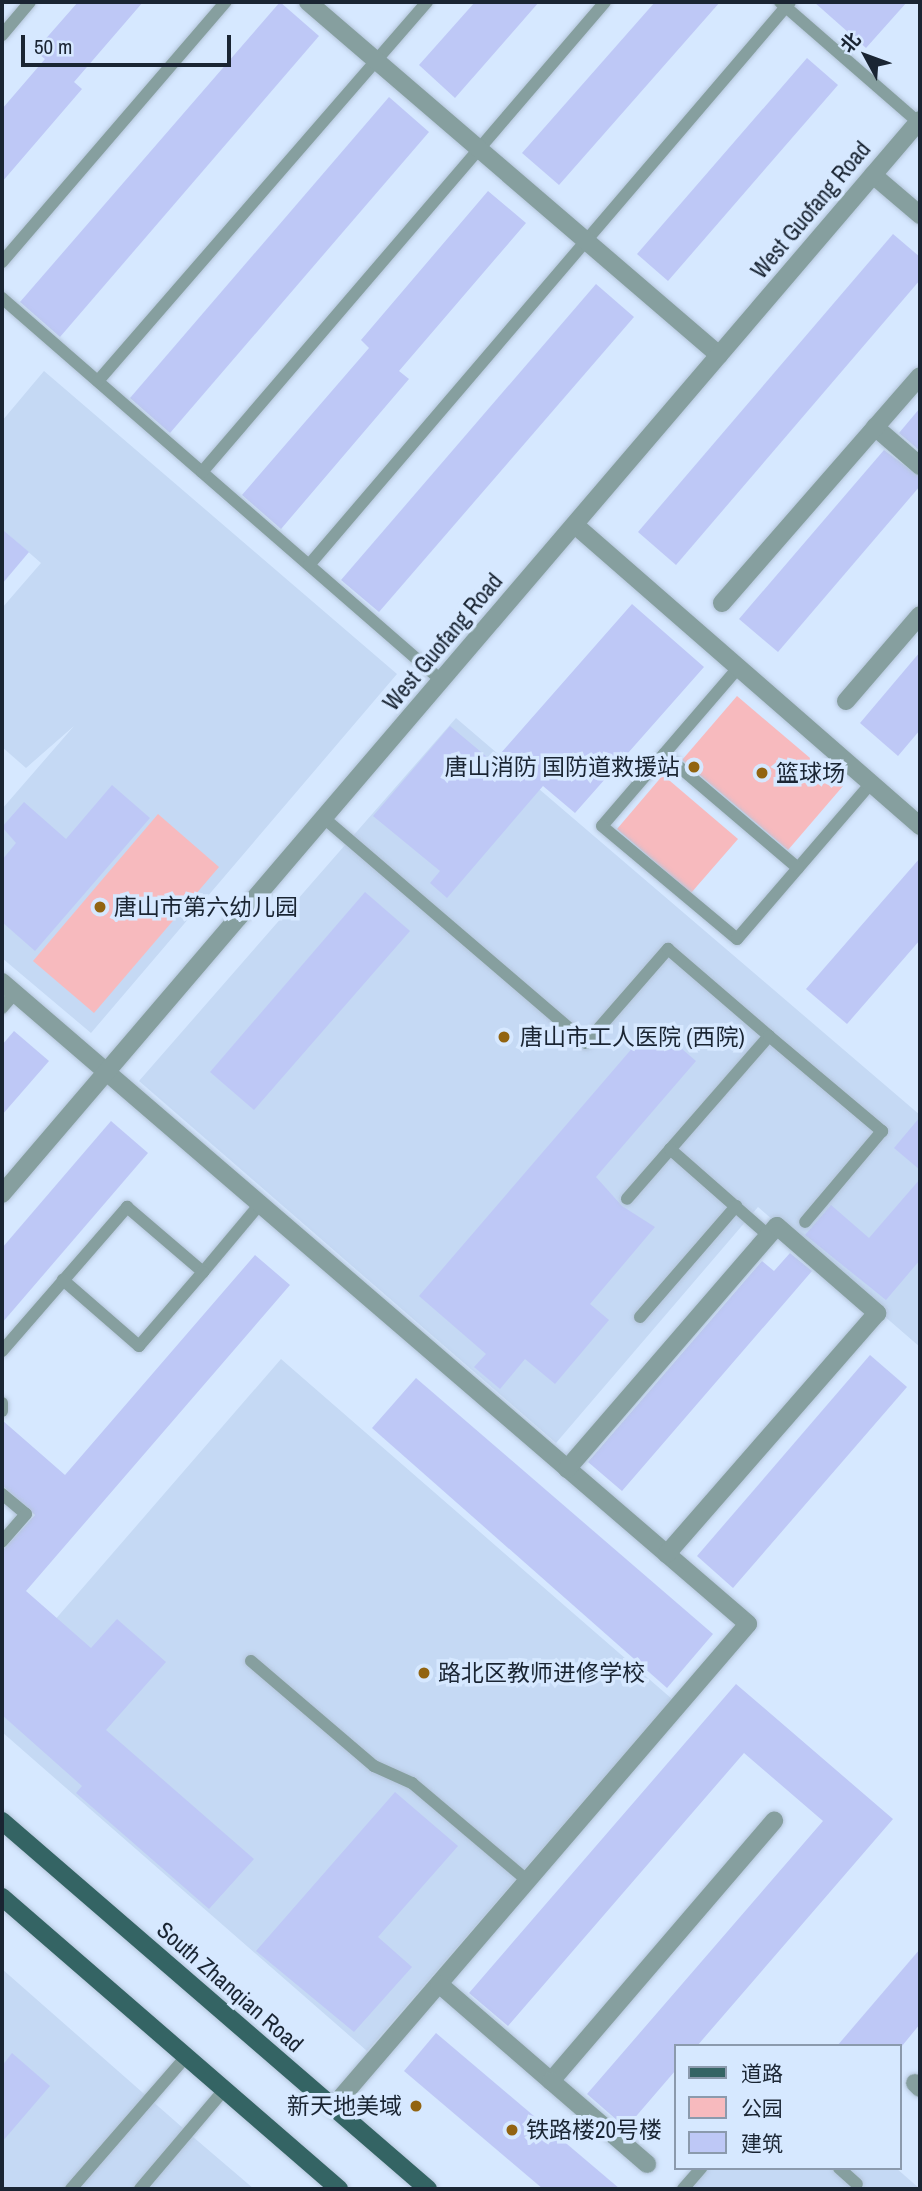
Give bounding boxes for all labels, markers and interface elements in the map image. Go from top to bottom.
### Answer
scale bar [24,21,234,65]
north arrow [831,21,901,91]
text: 北 [834,27,866,58]
text: 50 m [34,32,72,61]
street label: West Guofang Road [746,136,876,284]
street label: West Guofang Road [378,568,508,716]
place label: 唐山消防 国防道救援站 [445,753,680,781]
marker: 唐山消防 国防道救援站 [686,759,702,775]
place label: 篮球场 [776,759,845,787]
marker: 篮球场 [754,765,770,781]
place label: 唐山市第六幼儿园 [114,893,298,921]
marker: 唐山市第六幼儿园 [92,899,108,915]
place label: 唐山市工人医院 (西院) [520,1023,745,1051]
marker: 唐山市工人医院 (西院) [494,1027,514,1047]
place label: 路北区教师进修学校 [438,1659,645,1687]
marker: 路北区教师进修学校 [416,1665,432,1681]
street label: South Zhanqian Road [151,1916,309,2058]
legend [674,2044,901,2170]
text: 道路 [741,2059,783,2088]
place label: 新天地美域 [287,2092,402,2120]
text: 公园 [741,2094,783,2123]
marker: 新天地美域 [408,2098,424,2114]
place label: 铁路楼20号楼 [526,2116,662,2144]
marker: 铁路楼20号楼 [504,2122,520,2138]
text: 建筑 [741,2129,783,2158]

